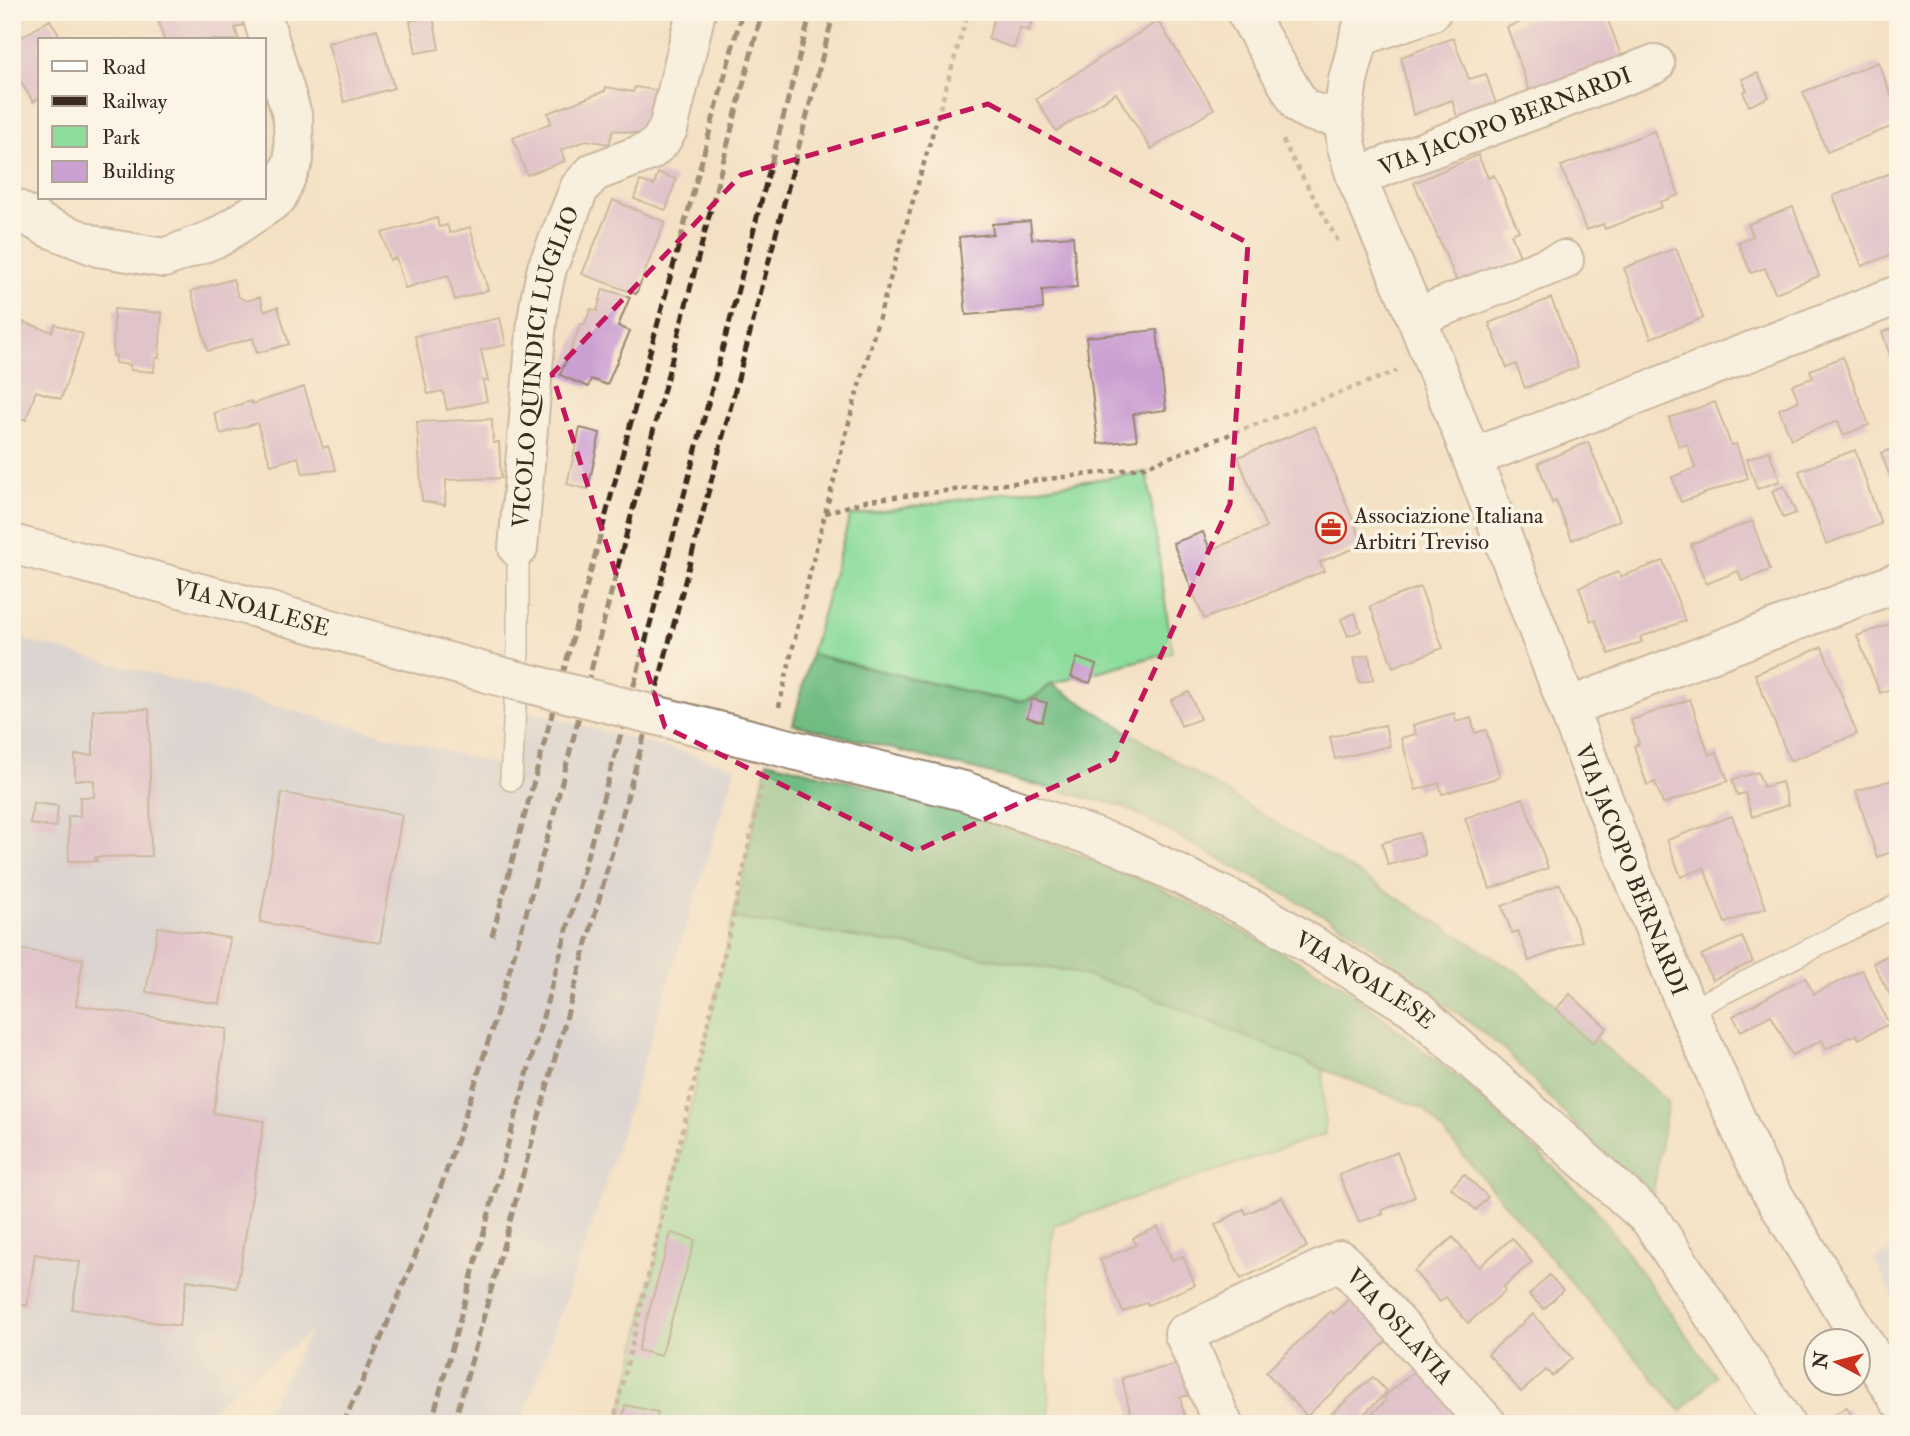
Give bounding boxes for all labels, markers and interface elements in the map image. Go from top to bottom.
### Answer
legend [38,38,266,200]
text: Road [102,54,147,81]
street label: VIA JACOPO BERNARDI [1374,60,1635,182]
text: Railway [102,88,168,115]
text: Park [102,124,140,151]
text: Building [102,158,175,185]
street label: VICOLO QUINDICI LUGLIO [506,202,586,529]
place label: Associazione Italiana Arbitri Treviso [1353,501,1544,556]
office icon: Associazione Italiana Arbitri Treviso [1314,511,1348,545]
street label: VIA NOALESE [170,573,333,643]
street label: VIA JACOPO BERNARDI [1569,740,1694,1000]
street label: VIA NOALESE [1290,924,1441,1035]
street label: VIA OSLAVIA [1340,1262,1459,1391]
north arrow [1801,1328,1871,1398]
text: N [1808,1349,1834,1371]

